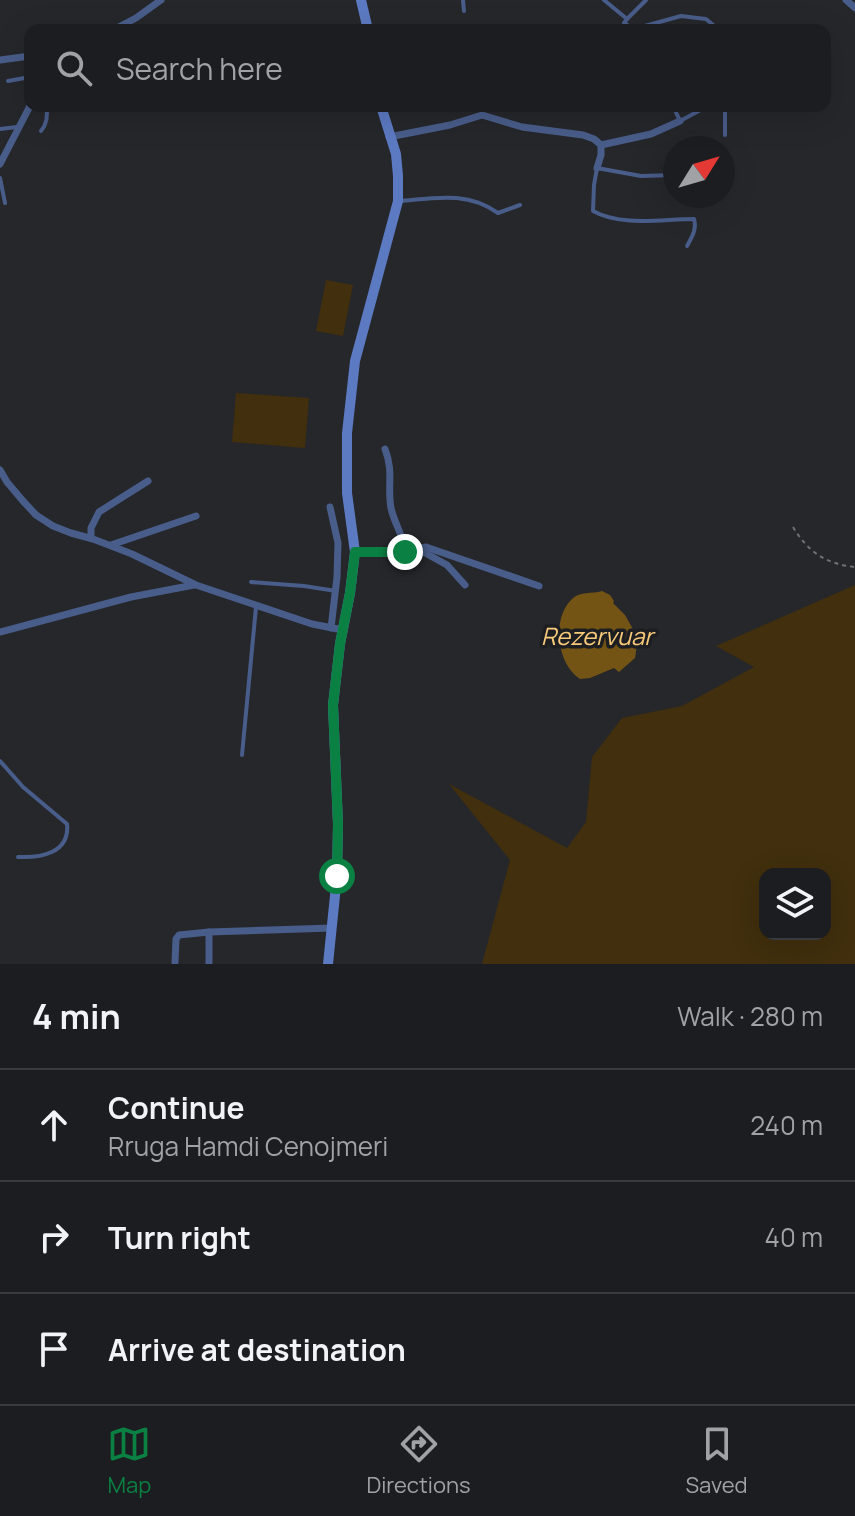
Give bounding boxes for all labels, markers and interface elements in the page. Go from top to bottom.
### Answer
search box [24,24,831,112]
icon: search [52,46,96,90]
text: Search here [116,48,283,89]
north arrow [663,136,735,208]
route end [387,534,423,570]
water label: Rezervuar [541,619,656,652]
route start [319,858,355,894]
map controls [759,868,831,940]
button: layers [759,868,831,940]
text: 4 min [32,993,121,1039]
text: Walk · 280 m [677,998,823,1034]
text: Continue [108,1087,244,1128]
icon: ahead [32,1103,76,1147]
text: 240 m [750,1107,823,1143]
text: Rruga Hamdi Cenojmeri [108,1128,388,1164]
icon: right [32,1215,76,1259]
text: Turn right [108,1217,251,1258]
text: 40 m [765,1219,823,1255]
icon: arrive [32,1327,76,1371]
text: Arrive at destination [108,1329,406,1370]
tab: Map [107,1422,151,1500]
tab: Directions [366,1422,471,1500]
tab: Saved [686,1422,748,1500]

